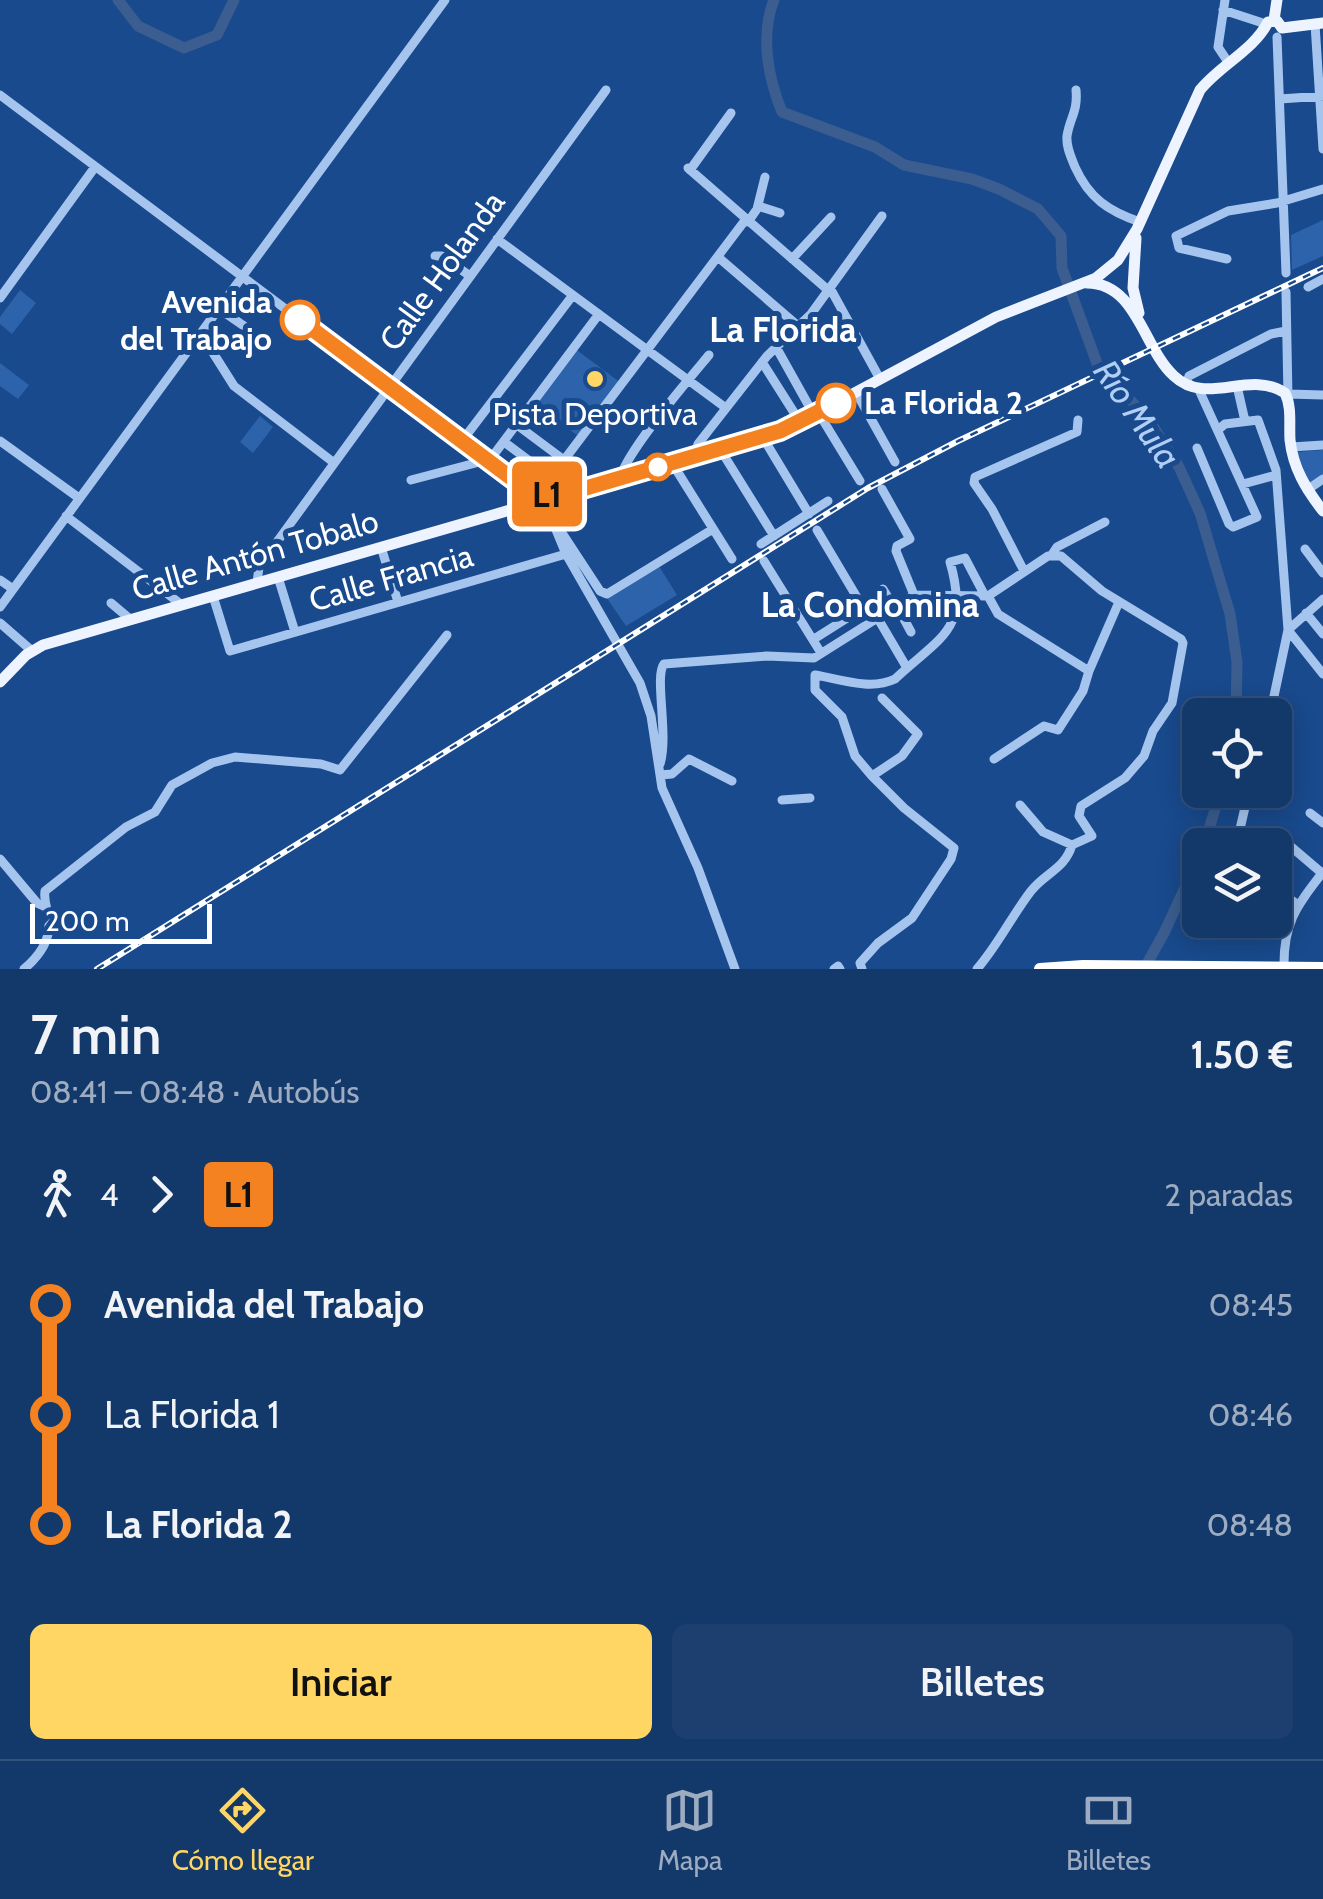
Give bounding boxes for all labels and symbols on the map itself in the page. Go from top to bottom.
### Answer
street label: Calle Holanda [371,183,513,358]
place label: Avenida del Trabajo [120,282,272,358]
marker: Avenida del Trabajo [281,301,319,339]
district label: La Florida [709,308,857,351]
water label: Río Mula [1085,351,1190,476]
marker: Pista Deportiva [584,368,606,390]
place label: La Florida 2 [864,383,1023,422]
marker: La Florida 2 [817,384,855,422]
place label: Pista Deportiva [493,394,698,433]
unlabelled marker [645,454,671,480]
line badge: L1 [502,462,592,526]
street label: Calle Antón Tobalo [127,501,383,608]
street label: Calle Francia [304,535,478,620]
district label: La Condomina [761,583,980,626]
scale bar [30,899,212,944]

